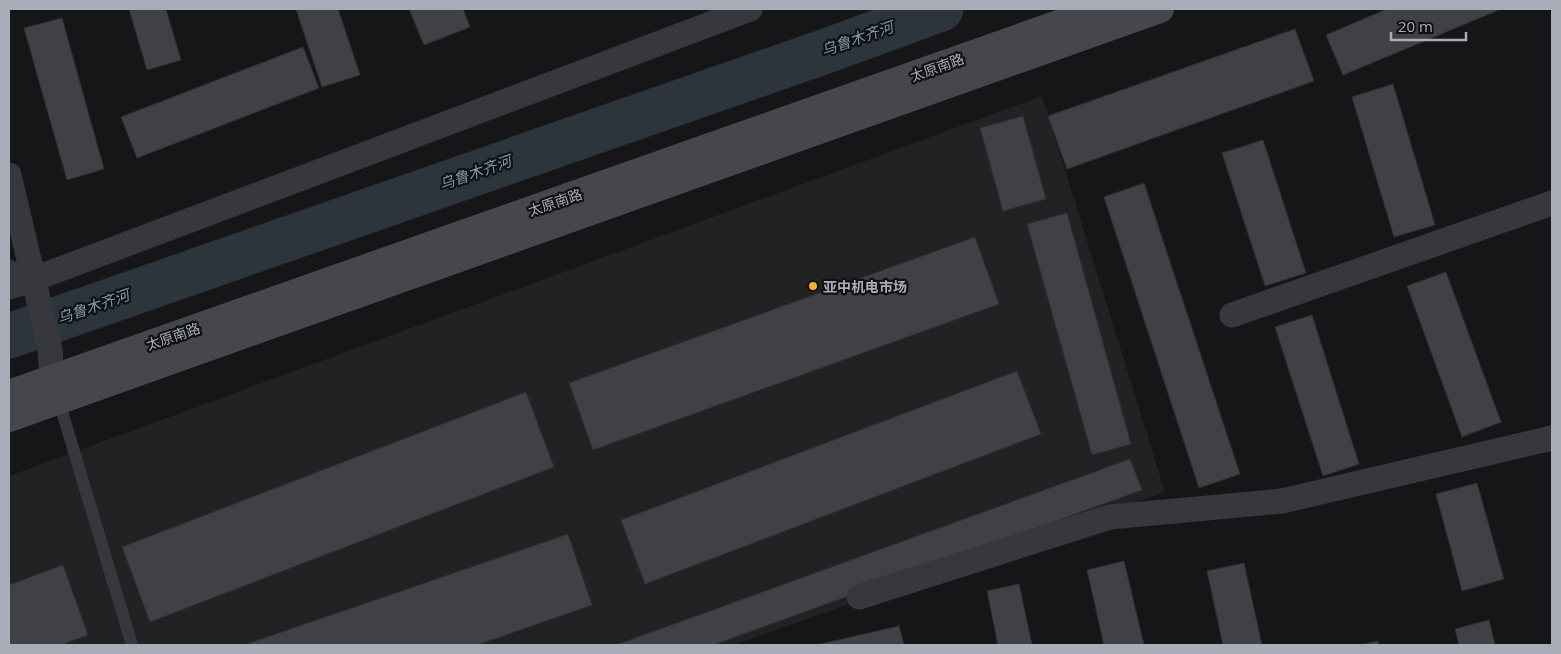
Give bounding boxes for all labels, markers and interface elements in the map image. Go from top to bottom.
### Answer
scale bar [1391,10,1466,42]
water label: 乌鲁木齐河 [818,15,899,60]
text: 20 m [1398,16,1433,36]
street label: 太原南路 [907,48,967,86]
water label: 乌鲁木齐河 [436,149,517,194]
street label: 太原南路 [525,184,585,220]
place label: 亚中机电市场 [823,277,907,296]
marker: 亚中机电市场 [807,280,819,292]
water label: 乌鲁木齐河 [54,283,135,328]
street label: 太原南路 [143,318,203,354]

